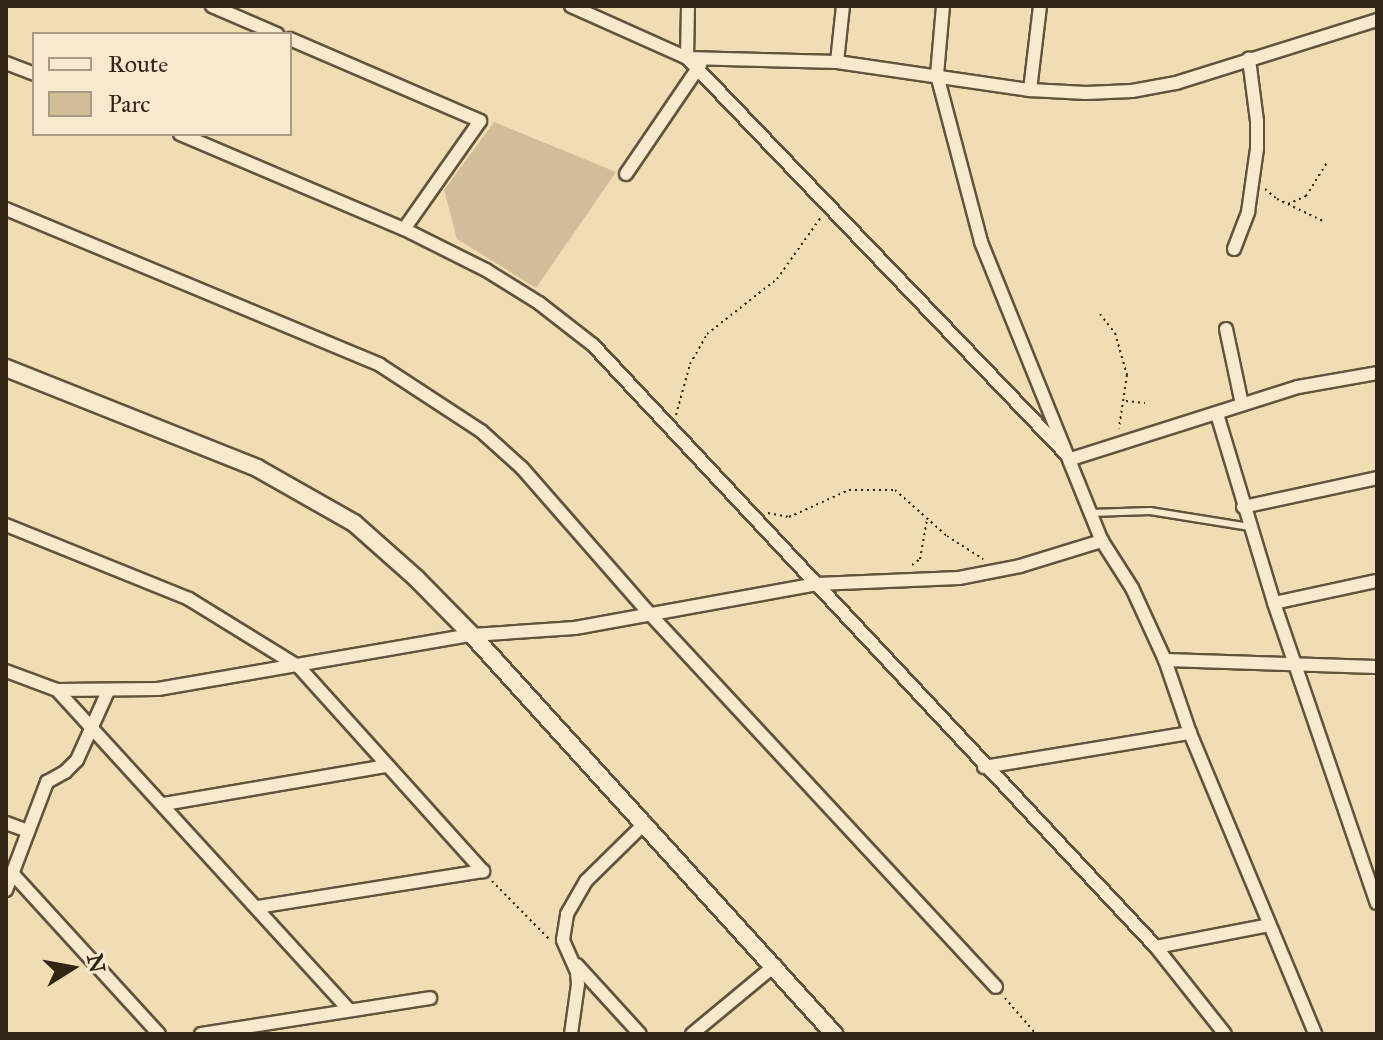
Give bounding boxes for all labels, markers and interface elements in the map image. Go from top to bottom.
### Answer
legend [32,32,292,136]
text: Route [108,49,168,79]
text: Parc [108,89,150,119]
north arrow [32,928,112,1008]
text: N [81,952,111,975]

